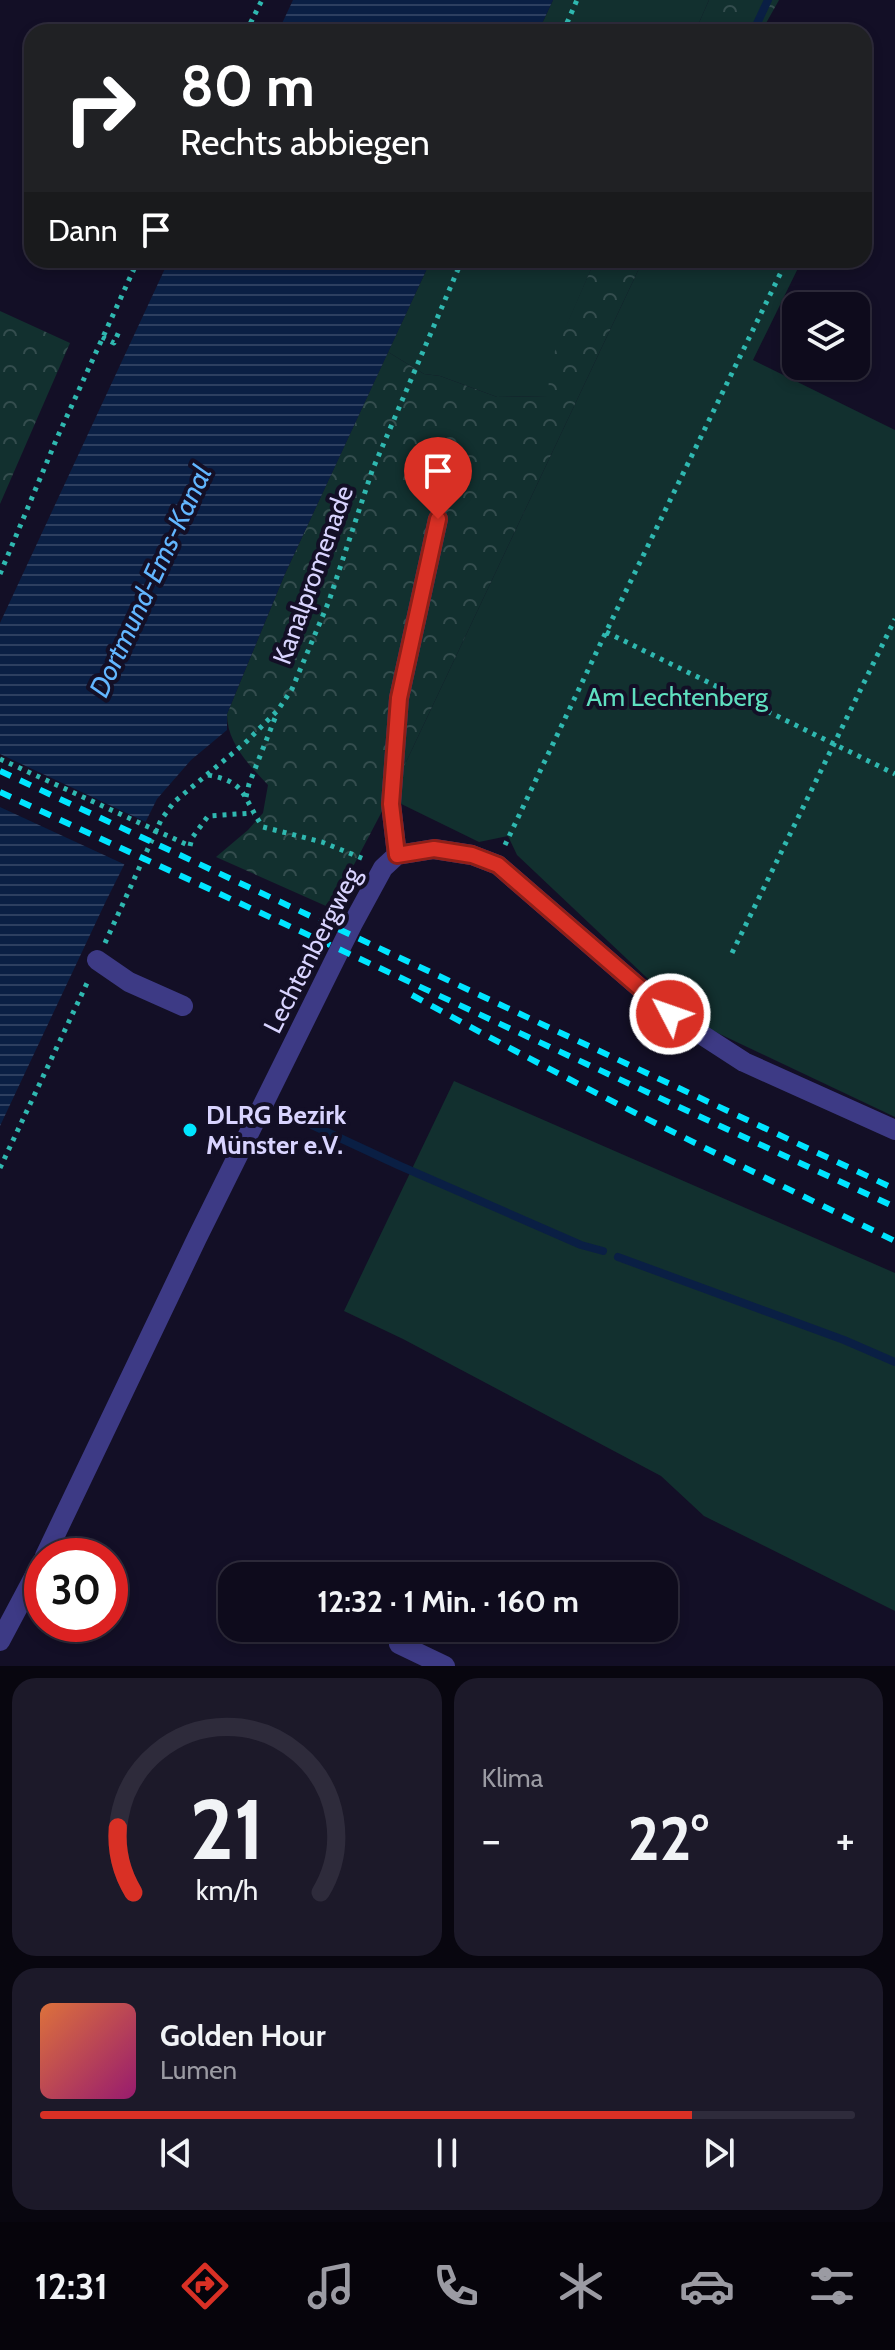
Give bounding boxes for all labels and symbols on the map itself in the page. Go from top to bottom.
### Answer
pin [404,437,472,519]
water label: Dortmund-Ems-Kanal [81,459,219,702]
street label: Kanalpromenade [266,481,360,669]
park label: Am Lechtenberg [586,681,769,713]
street label: Lechtenbergweg [256,861,368,1038]
position arrow [628,972,712,1056]
place label: DLRG Bezirk Münster e.V. [206,1099,347,1161]
marker: DLRG Bezirk Münster e.V. [181,1121,199,1139]
speed limit sign: 30 [24,1538,128,1642]

